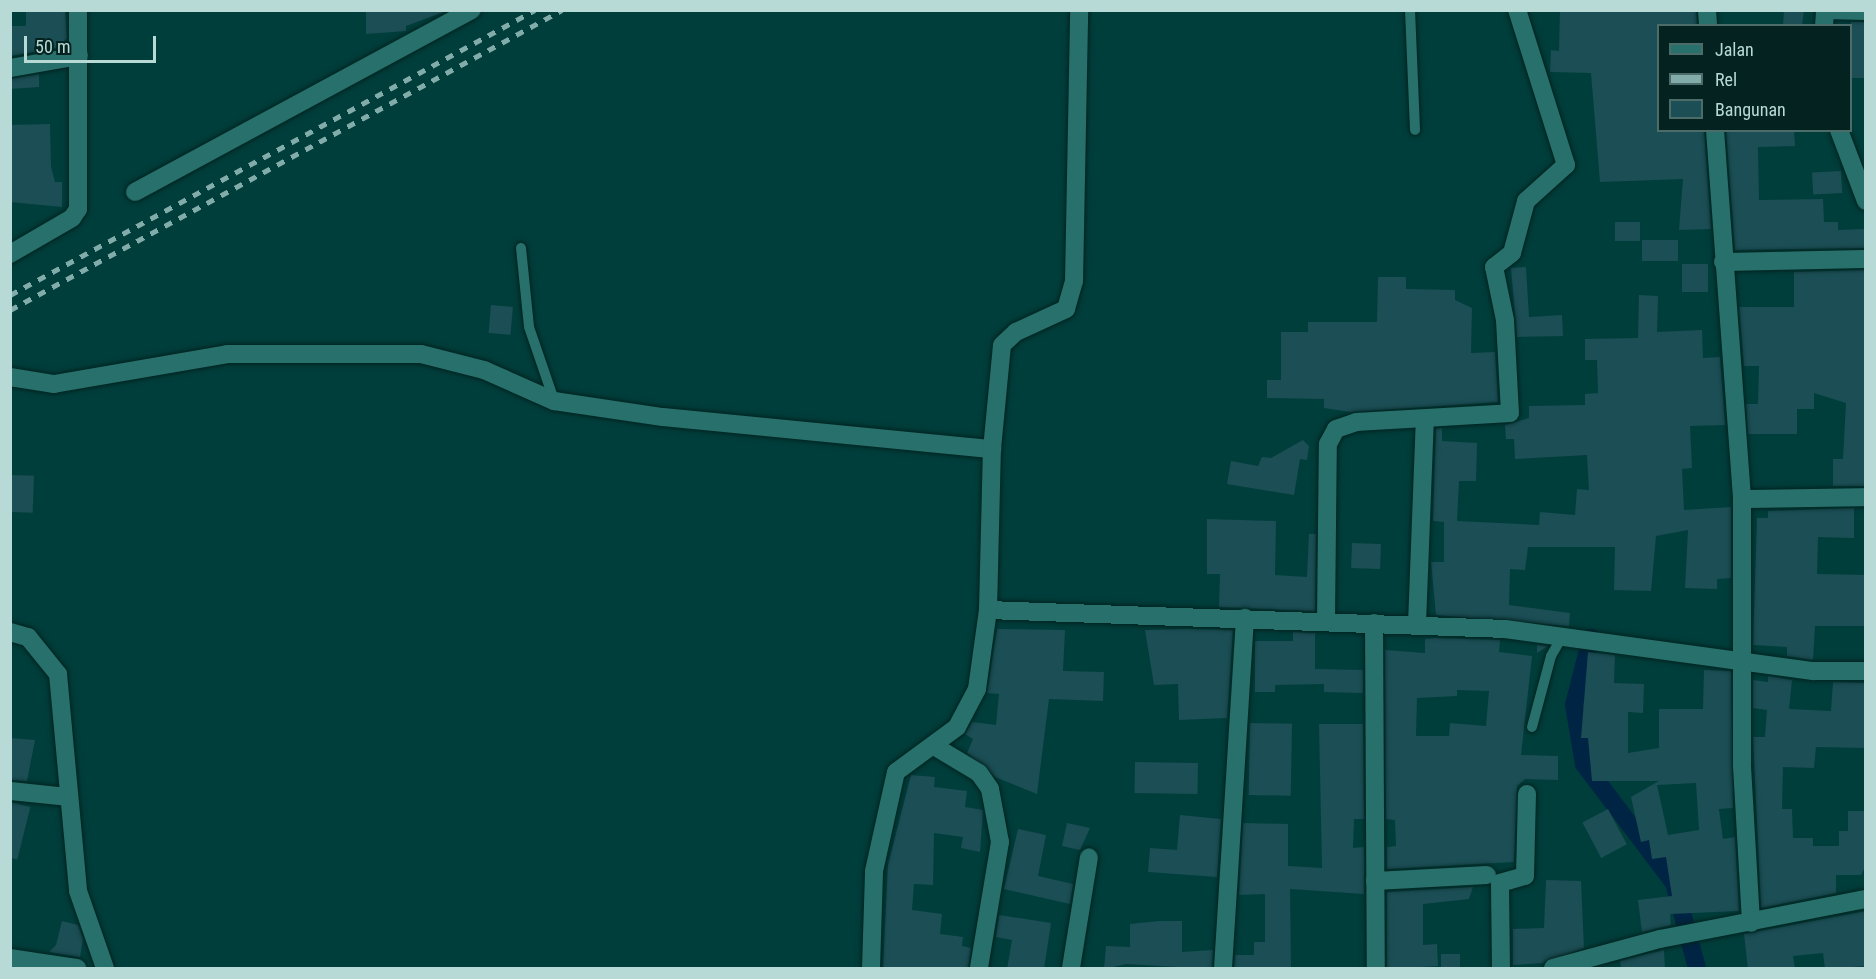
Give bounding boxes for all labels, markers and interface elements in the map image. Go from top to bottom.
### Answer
scale bar [27,24,159,62]
legend [1657,24,1852,132]
text: 50 m [35,36,70,57]
text: Jalan [1715,39,1754,60]
text: Rel [1715,69,1737,90]
text: Bangunan [1715,99,1786,120]

